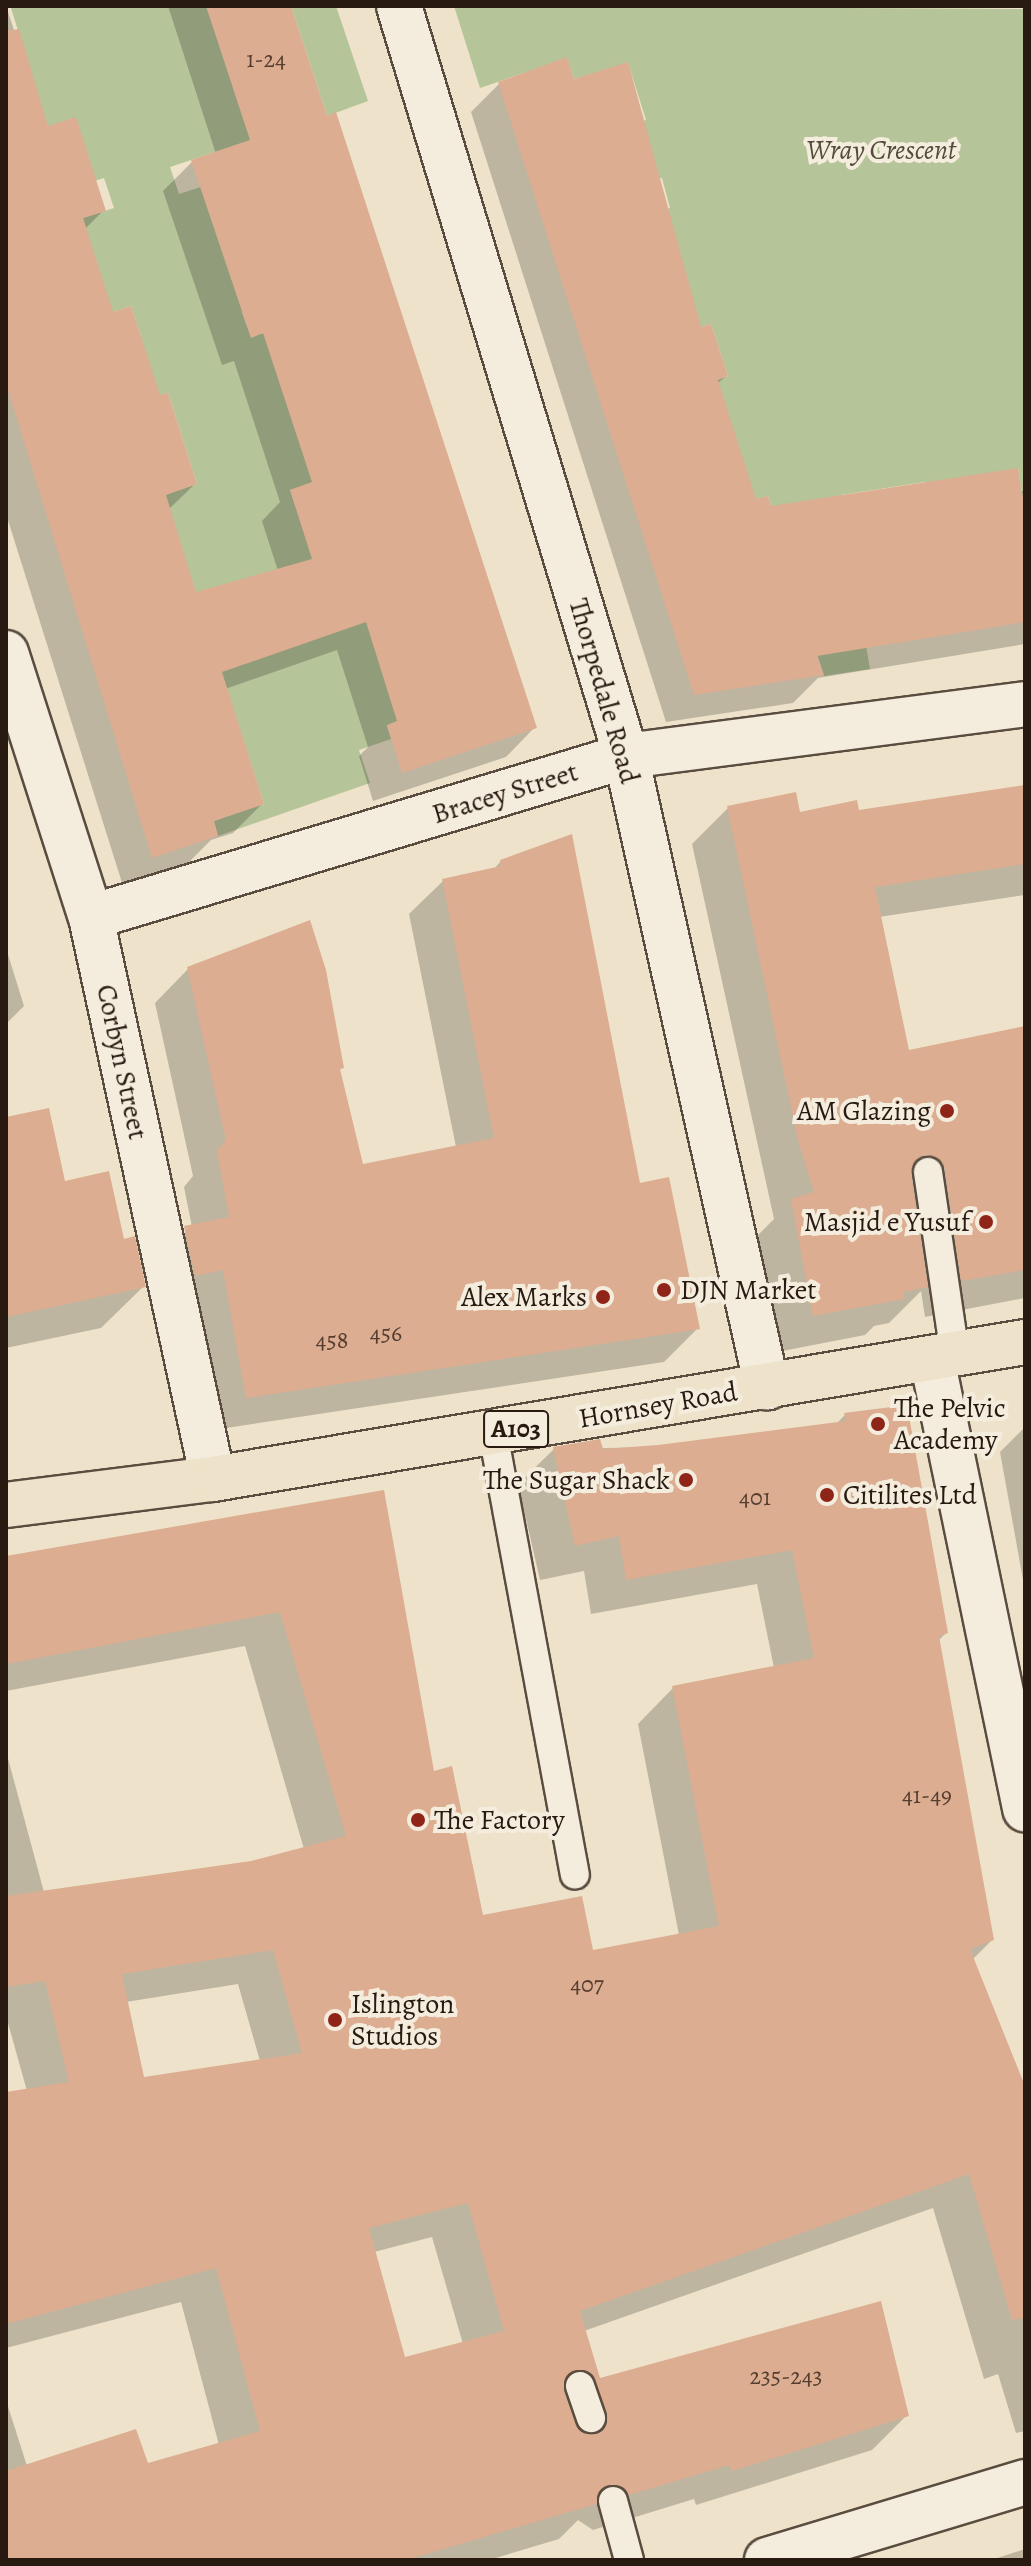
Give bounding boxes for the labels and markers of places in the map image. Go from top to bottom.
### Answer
place label: AM Glazing [797,1094,931,1128]
marker: AM Glazing [938,1102,956,1120]
place label: Masjid e Yusuf [804,1205,970,1239]
marker: Masjid e Yusuf [977,1213,995,1231]
place label: DJN Market [680,1273,817,1307]
place label: Alex Marks [461,1280,587,1314]
marker: DJN Market [655,1281,673,1299]
marker: Alex Marks [594,1288,612,1306]
place label: The Pelvic Academy [894,1391,1006,1457]
marker: The Pelvic Academy [869,1415,887,1433]
place label: The Sugar Shack [483,1463,670,1497]
marker: The Sugar Shack [677,1471,695,1489]
place label: Citilites Ltd [843,1478,977,1512]
marker: Citilites Ltd [818,1486,836,1504]
place label: The Factory [434,1803,565,1837]
marker: The Factory [409,1811,427,1829]
place label: Islington Studios [351,1987,454,2053]
marker: Islington Studios [326,2011,344,2029]

